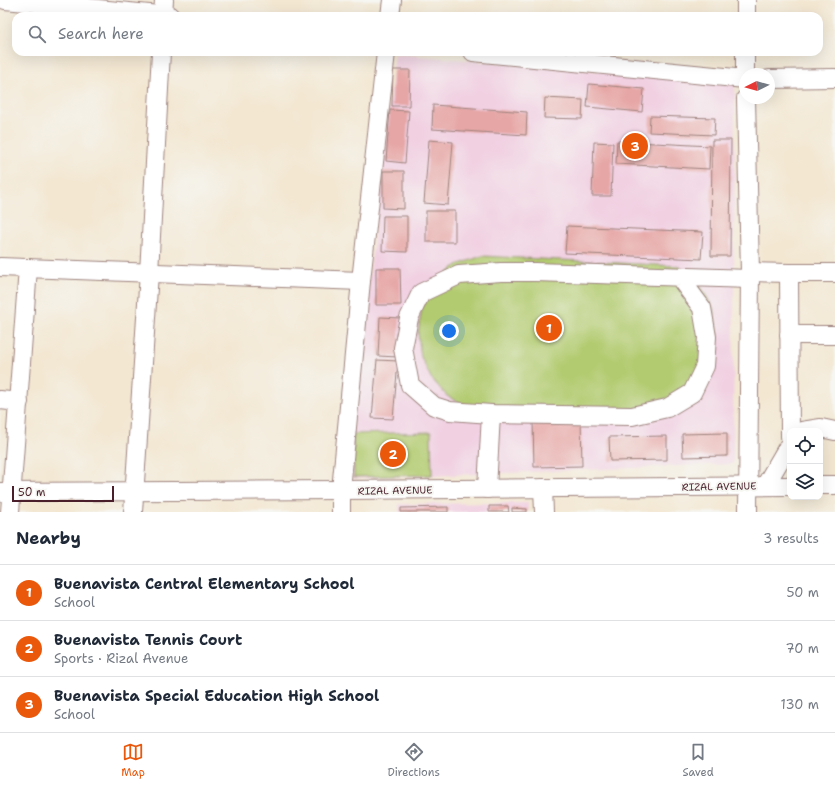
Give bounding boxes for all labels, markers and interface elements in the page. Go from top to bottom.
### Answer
search box [12,12,823,56]
icon: search [26,23,48,45]
text: Search here [58,24,144,44]
north arrow [739,68,775,104]
pin: 3 [622,131,648,161]
pin: 1 [536,313,562,343]
your location [439,321,459,341]
map controls [787,428,823,500]
button: locate [787,428,823,464]
pin: 2 [380,439,406,469]
button: layers [787,464,823,500]
street label: RIZAL AVENUE [681,479,757,494]
street label: RIZAL AVENUE [357,483,433,498]
scale bar [12,484,114,503]
text: 50 m [18,485,46,500]
text: Nearby [16,527,81,549]
text: 3 results [763,530,819,547]
text: Buenavista Central Elementary School [54,574,355,594]
text: 1 [26,584,32,601]
text: 50 m [786,584,819,601]
text: School [54,594,95,611]
text: Buenavista Tennis Court [54,630,242,650]
text: 2 [24,640,34,657]
text: 70 m [785,640,819,657]
text: Sports · Rizal Avenue [54,650,188,667]
text: Buenavista Special Education High School [54,686,379,706]
text: 3 [24,696,34,713]
text: 130 m [781,696,819,713]
text: School [54,706,95,723]
tab: Map [121,741,145,780]
tab: Directions [387,741,440,780]
tab: Saved [682,741,714,780]

